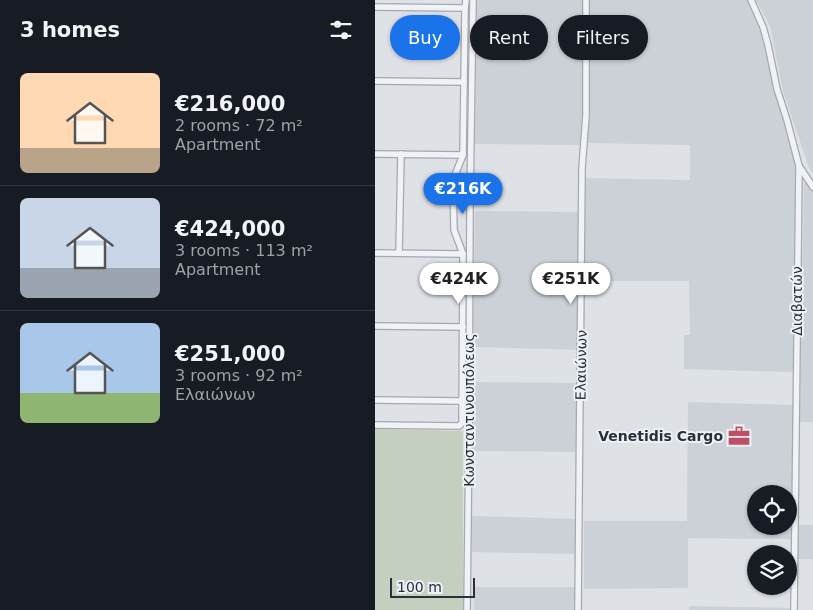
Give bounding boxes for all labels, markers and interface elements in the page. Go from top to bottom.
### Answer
chip: Buy [390,15,460,60]
chip: Rent [470,15,548,60]
chip: Filters [558,15,648,60]
icon: filters [327,16,355,44]
text: 3 homes [20,18,120,42]
text: €216,000 [175,92,285,116]
icon: home [60,93,120,153]
text: 2 rooms · 72 m² [175,116,303,135]
text: Apartment [175,135,261,154]
pin: €216K [428,172,498,215]
text: €216K [435,179,491,198]
text: €424,000 [175,217,285,241]
icon: home [60,218,120,278]
text: 3 rooms · 113 m² [175,241,313,260]
text: Apartment [175,260,261,279]
pin: €424K [424,262,494,305]
pin: €251K [536,262,606,305]
street label: Διαβατών [789,266,805,336]
text: €424K [431,269,487,288]
text: €251K [543,269,599,288]
street label: Ελαιώνων [572,330,590,400]
street label: Κωνσταντινουπόλεως [461,333,477,487]
text: €251,000 [175,342,285,366]
icon: home [60,343,120,403]
text: 3 rooms · 92 m² [175,366,303,385]
text: Ελαιώνων [175,385,255,404]
office icon: Venetidis Cargo [726,423,752,449]
place label: Venetidis Cargo [598,428,723,444]
map controls [747,485,797,595]
button: locate [747,485,797,535]
button: layers [747,545,797,595]
scale bar [390,575,475,598]
text: 100 m [397,579,442,595]

